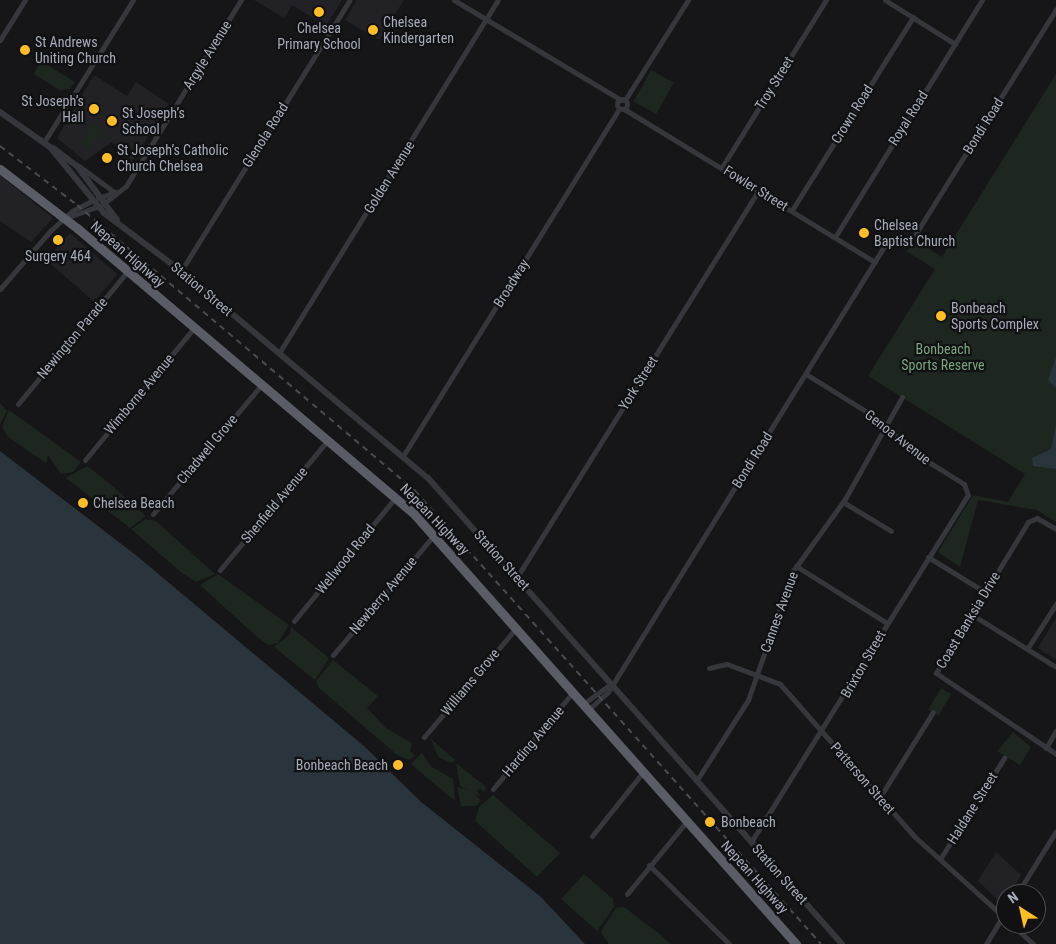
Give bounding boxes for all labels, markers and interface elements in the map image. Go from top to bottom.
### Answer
marker: Chelsea Primary School [313,6,325,18]
place label: Chelsea Kindergarten [383,14,454,46]
street label: Argyle Avenue [179,17,235,93]
place label: Chelsea Primary School [277,20,361,52]
marker: Chelsea Kindergarten [367,24,379,36]
place label: St Andrews Uniting Church [35,34,116,66]
marker: St Andrews Uniting Church [19,44,31,56]
street label: Troy Street [751,53,797,113]
street label: Crown Road [827,81,877,147]
street label: Royal Road [885,88,931,148]
place label: St Joseph’s Hall [21,93,84,125]
street label: Bondi Road [959,95,1007,157]
street label: Glenola Road [239,100,291,170]
marker: St Joseph’s Hall [88,103,100,115]
place label: St Joseph’s School [122,105,185,138]
marker: St Joseph’s School [106,115,118,127]
street label: Golden Avenue [360,138,418,216]
place label: St Joseph’s Catholic Church Chelsea [117,142,229,174]
marker: St Joseph’s Catholic Church Chelsea [101,152,113,164]
street label: Fowler Street [721,162,791,214]
street label: Nepean Highway [88,217,168,291]
place label: Chelsea Baptist Church [874,217,955,250]
marker: Chelsea Baptist Church [858,227,870,239]
marker: Surgery 464 [52,234,64,246]
place label: Surgery 464 [25,248,91,264]
street label: Broadway [490,256,532,310]
street label: Station Street [168,258,236,320]
street label: Newington Parade [33,294,111,382]
place label: Bonbeach Sports Complex [951,300,1039,332]
marker: Bonbeach Sports Complex [935,310,947,322]
park label: Bonbeach Sports Reserve [901,341,985,374]
street label: Wimborne Avenue [101,350,177,438]
street label: York Street [615,353,661,413]
street label: Genoa Avenue [862,406,934,468]
street label: Chadwell Grove [173,411,241,487]
street label: Bondi Road [728,429,776,491]
street label: Shenfield Avenue [237,463,311,547]
street label: Nepean Highway [397,480,473,558]
place label: Chelsea Beach [93,495,174,511]
marker: Chelsea Beach [77,497,89,509]
street label: Wellwood Road [312,521,378,597]
street label: Station Street [471,526,533,594]
street label: Newberry Avenue [346,553,420,637]
street label: Coast Banksia Drive [932,568,1004,672]
street label: Cannes Avenue [757,569,801,655]
street label: Brixton Street [837,627,889,701]
street label: Williams Grove [437,645,503,719]
street label: Harding Avenue [499,702,567,780]
street label: Patterson Street [827,739,899,817]
place label: Bonbeach Beach [296,757,388,773]
marker: Bonbeach Beach [392,759,404,771]
street label: Haldane Street [943,769,1001,847]
place label: Bonbeach [721,814,776,830]
marker: Bonbeach [703,815,717,829]
street label: Nepean Highway [718,837,792,917]
street label: Station Street [749,840,811,908]
north arrow [996,884,1046,934]
text: N [1005,889,1021,907]

